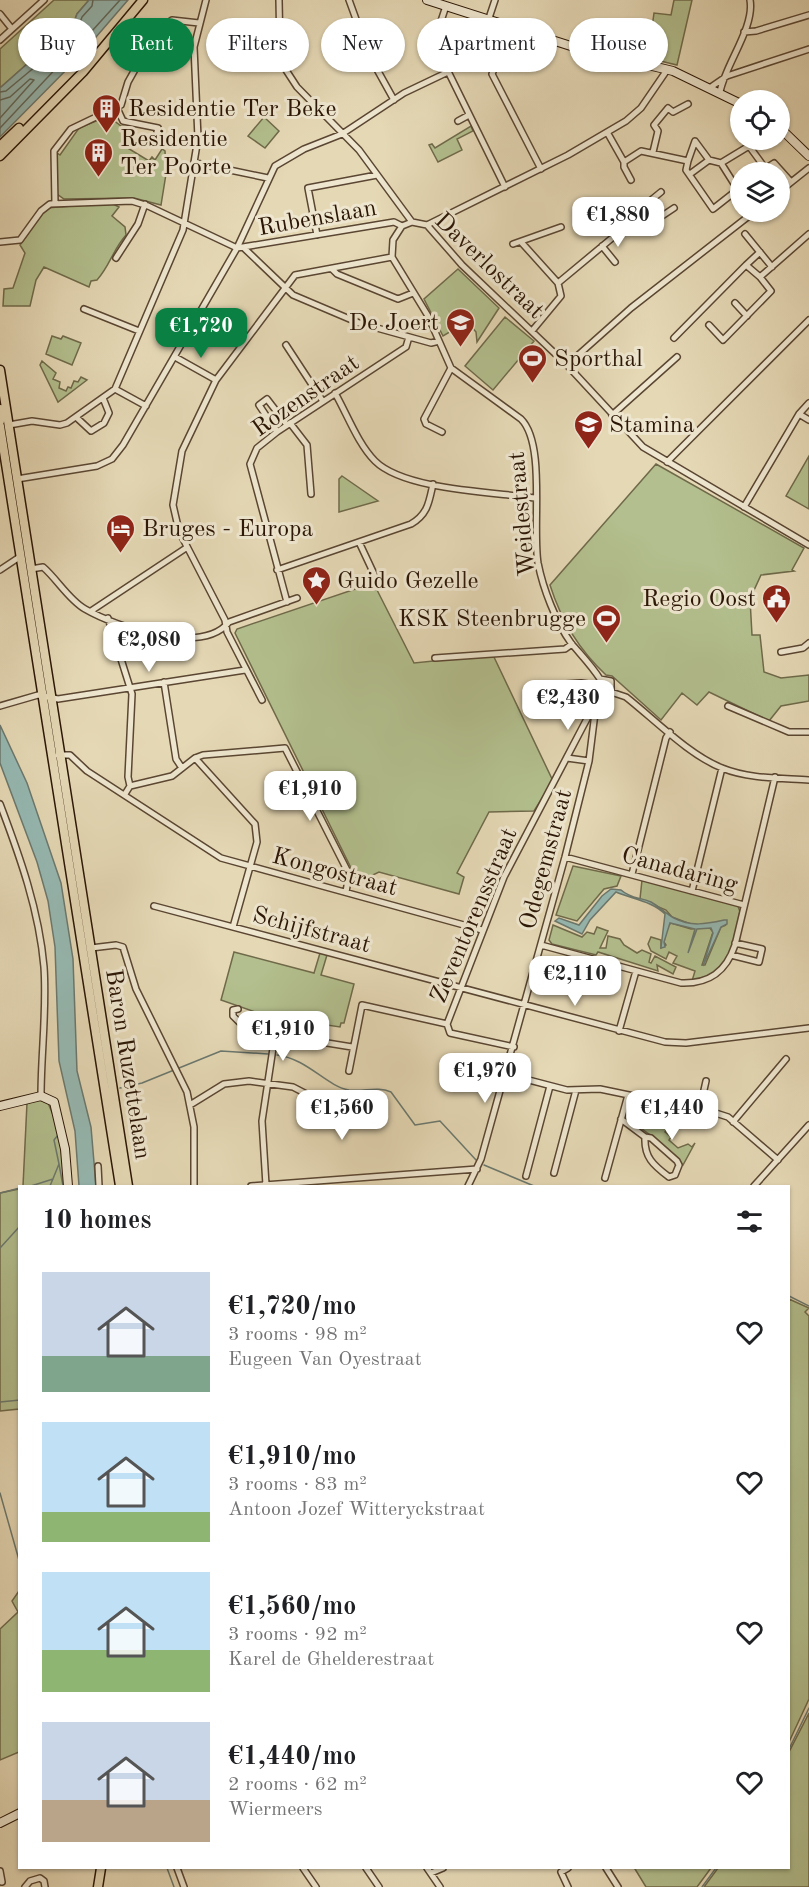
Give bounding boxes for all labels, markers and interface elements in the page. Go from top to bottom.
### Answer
chip: Buy [18,18,97,72]
chip: Rent [109,18,194,72]
chip: Filters [206,18,309,72]
chip: New [321,18,405,72]
chip: Apartment [417,18,557,72]
chip: House [569,18,668,72]
map controls [730,90,790,222]
button: locate [730,90,790,150]
building icon: Residentie Ter Beke [91,92,123,134]
place label: Residentie Ter Beke [128,98,337,122]
place label: Residentie Ter Poorte [120,128,231,180]
building icon: Residentie Ter Poorte [83,136,115,178]
button: layers [730,162,790,222]
street label: Rubenslaan [256,197,378,241]
pin: €1,880 [569,197,667,248]
text: €1,880 [586,206,650,226]
street label: Daverlostraat [429,209,548,324]
school or university icon: De Joert [444,306,476,348]
pin: €1,720 [152,308,250,359]
place label: De Joert [348,312,439,336]
text: €1,720 [169,317,233,337]
sports icon: Sporthal [517,342,549,384]
place label: Sporthal [554,348,643,372]
street label: Rozenstraat [248,351,364,442]
school or university icon: Stamina [572,408,604,450]
place label: Stamina [609,414,695,438]
street label: Weidestraat [506,450,540,577]
hotel icon: Bruges - Europa [105,512,137,554]
place label: Bruges - Europa [142,518,314,542]
place icon: Guido Gezelle [300,564,332,606]
place label: Guido Gezelle [337,570,479,594]
public building icon: Regio Oost [761,582,793,624]
place label: Regio Oost [642,588,756,612]
sports icon: KSK Steenbrugge [591,602,623,644]
place label: KSK Steenbrugge [398,608,586,632]
pin: €2,080 [100,622,198,673]
text: €2,080 [117,631,181,651]
pin: €2,430 [519,680,617,731]
text: €2,430 [536,689,600,709]
pin: €1,910 [261,771,359,822]
text: €1,910 [278,780,342,800]
street label: Odegemstraat [517,787,577,932]
street label: Zeventorensstraat [427,825,523,1007]
street label: Canadaring [619,844,740,898]
street label: Kongostraat [269,845,400,901]
street label: Schijfstraat [250,904,373,958]
pin: €2,110 [526,956,624,1007]
text: €2,110 [543,965,607,985]
street label: Baron Ruzettelaan [100,967,154,1161]
pin: €1,910 [234,1011,332,1062]
text: €1,910 [251,1020,315,1040]
pin: €1,970 [436,1053,534,1104]
text: €1,970 [453,1062,517,1082]
pin: €1,560 [293,1090,391,1141]
pin: €1,440 [623,1090,721,1141]
text: €1,560 [310,1099,374,1119]
text: €1,440 [640,1099,704,1119]
icon: filters [733,1205,766,1238]
text: 10 homes [42,1208,151,1234]
text: €1,720/mo [228,1294,356,1320]
icon: home [90,1296,162,1368]
icon: heart [733,1316,766,1349]
text: 3 rooms · 98 m² [228,1325,367,1345]
text: Eugeen Van Oyestraat [228,1350,422,1370]
text: €1,910/mo [228,1444,356,1470]
icon: home [90,1446,162,1518]
icon: heart [733,1466,766,1499]
text: 3 rooms · 83 m² [228,1475,367,1495]
text: Antoon Jozef Witteryckstraat [228,1500,485,1520]
text: €1,560/mo [228,1594,356,1620]
icon: home [90,1596,162,1668]
icon: heart [733,1616,766,1649]
text: 3 rooms · 92 m² [228,1625,367,1645]
text: Karel de Ghelderestraat [228,1650,434,1670]
text: €1,440/mo [228,1744,356,1770]
icon: home [90,1746,162,1818]
icon: heart [733,1766,766,1799]
text: 2 rooms · 62 m² [228,1775,367,1795]
text: Wiermeers [228,1800,322,1820]

